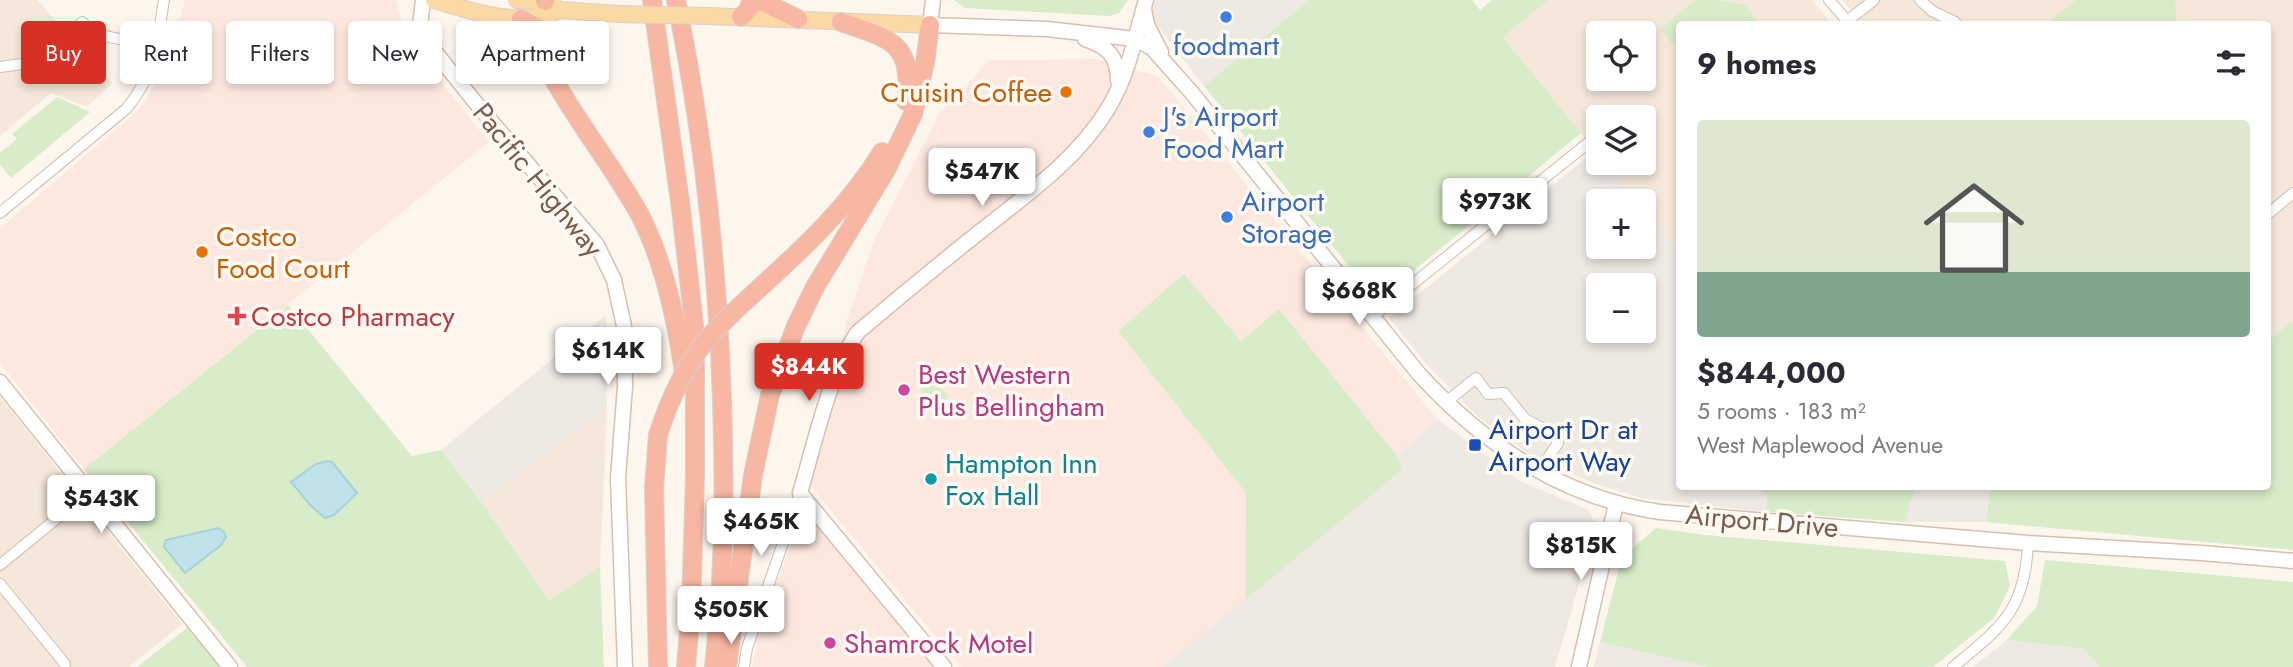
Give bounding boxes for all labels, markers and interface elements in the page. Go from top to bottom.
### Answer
marker: foodmart [1218,9,1234,25]
chip: Buy [21,21,106,84]
chip: Rent [120,21,212,84]
chip: Filters [226,21,334,84]
chip: New [348,21,442,84]
chip: Apartment [456,21,609,84]
map controls [1586,21,1656,343]
button: locate [1586,21,1656,91]
place label: foodmart [1173,25,1279,66]
text: 9 homes [1697,42,1816,85]
icon: filters [2212,44,2250,82]
place label: Cruisin Coffee [880,72,1052,113]
marker: Cruisin Coffee [1058,84,1074,100]
street label: Pacific Highway [463,94,614,267]
place label: J's Airport Food Mart [1159,96,1284,169]
button: layers [1586,105,1656,175]
marker: J's Airport Food Mart [1141,124,1157,140]
pin: $547K [933,148,1031,208]
text: $547K [944,154,1020,188]
icon: home [1911,165,2037,291]
pin: $973K [1446,178,1544,238]
place label: Airport Storage [1241,181,1332,254]
text: $973K [1458,184,1532,218]
button: + [1586,189,1656,259]
marker: Airport Storage [1219,209,1235,225]
place label: Costco Food Court [216,216,350,289]
marker: Costco Food Court [194,244,210,260]
pin: $668K [1310,268,1408,327]
text: $668K [1321,273,1397,307]
button: − [1586,273,1656,343]
place label: Costco Pharmacy [251,296,455,337]
marker: Costco Pharmacy [229,308,245,324]
pin: $614K [559,328,657,387]
text: $614K [571,333,645,367]
pin: $844K [760,344,858,403]
text: $844K [771,349,847,383]
text: $844,000 [1697,351,1846,394]
place label: Best Western Plus Bellingham [918,354,1105,427]
marker: Best Western Plus Bellingham [896,382,912,398]
text: 5 rooms · 183 m² [1697,394,1866,428]
place label: Airport Dr at Airport Way [1489,409,1638,482]
text: West Maplewood Avenue [1697,428,1943,462]
marker: Airport Dr at Airport Way [1467,437,1483,453]
place label: Hampton Inn Fox Hall [945,443,1098,516]
marker: Hampton Inn Fox Hall [923,471,939,487]
pin: $543K [52,476,150,535]
text: $543K [63,481,139,515]
street label: Airport Drive [1684,494,1840,548]
pin: $465K [712,498,810,558]
text: $465K [723,504,799,538]
pin: $815K [1532,522,1630,582]
text: $815K [1545,528,1617,562]
pin: $505K [682,586,780,646]
text: $505K [693,592,769,626]
place label: Shamrock Motel [844,623,1033,664]
marker: Shamrock Motel [822,635,838,651]

